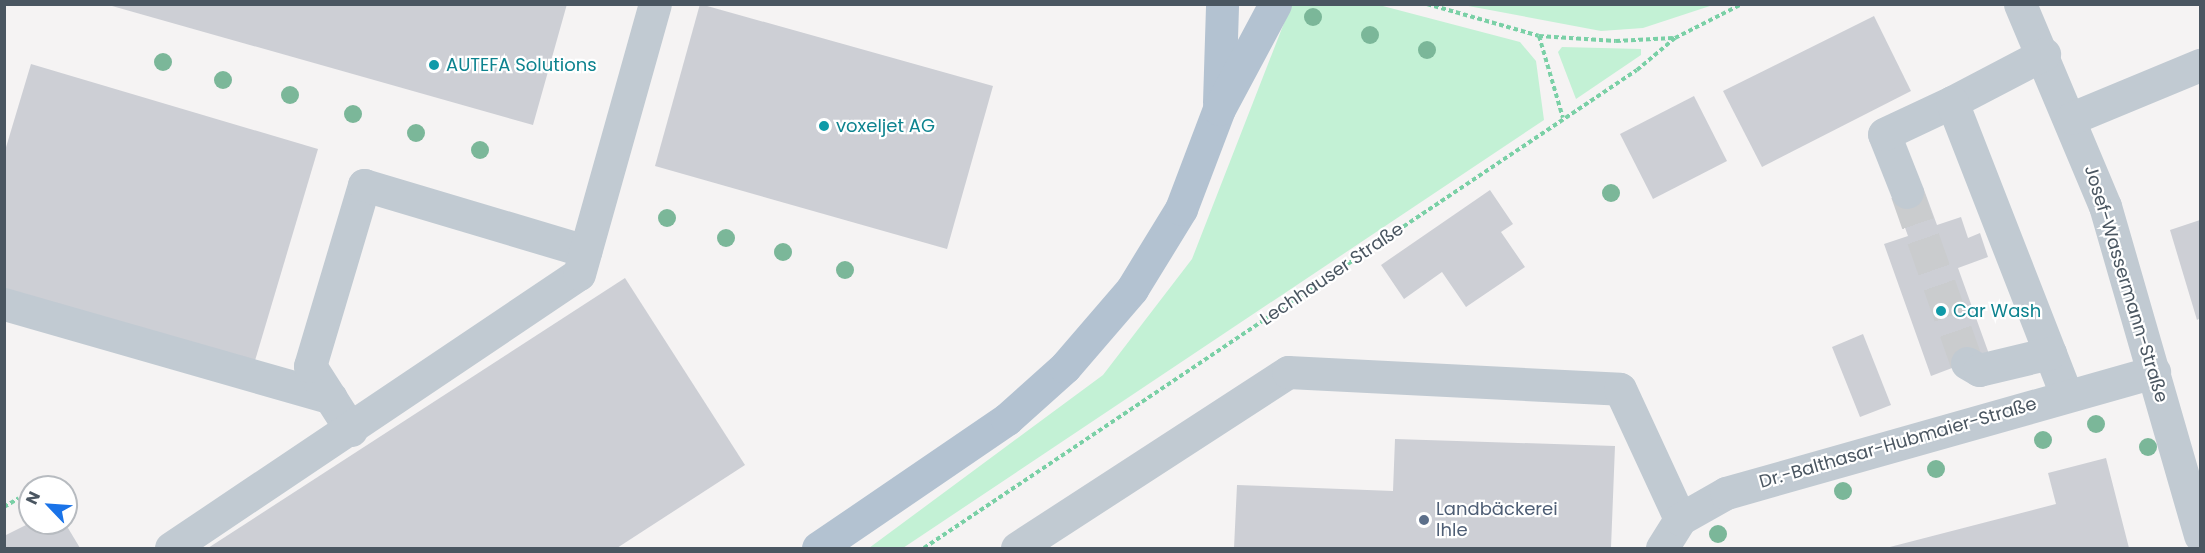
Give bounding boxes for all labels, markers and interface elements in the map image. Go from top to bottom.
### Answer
place label: AUTEFA Solutions [446,54,597,76]
marker: AUTEFA Solutions [427,58,441,72]
place label: voxeljet AG [836,115,935,137]
marker: voxeljet AG [817,119,831,133]
street label: Josef-Wassermann-Straße [2080,163,2172,405]
street label: Lechhauser Straße [1256,218,1408,330]
place label: Car Wash [1953,300,2041,322]
marker: Car Wash [1934,304,1948,318]
street label: Dr.-Balthasar-Hubmaier-Straße [1757,393,2039,493]
north arrow [18,475,78,535]
text: N [20,488,46,508]
place label: Landbäckerei Ihle [1436,499,1558,542]
marker: Landbäckerei Ihle [1417,513,1431,527]

